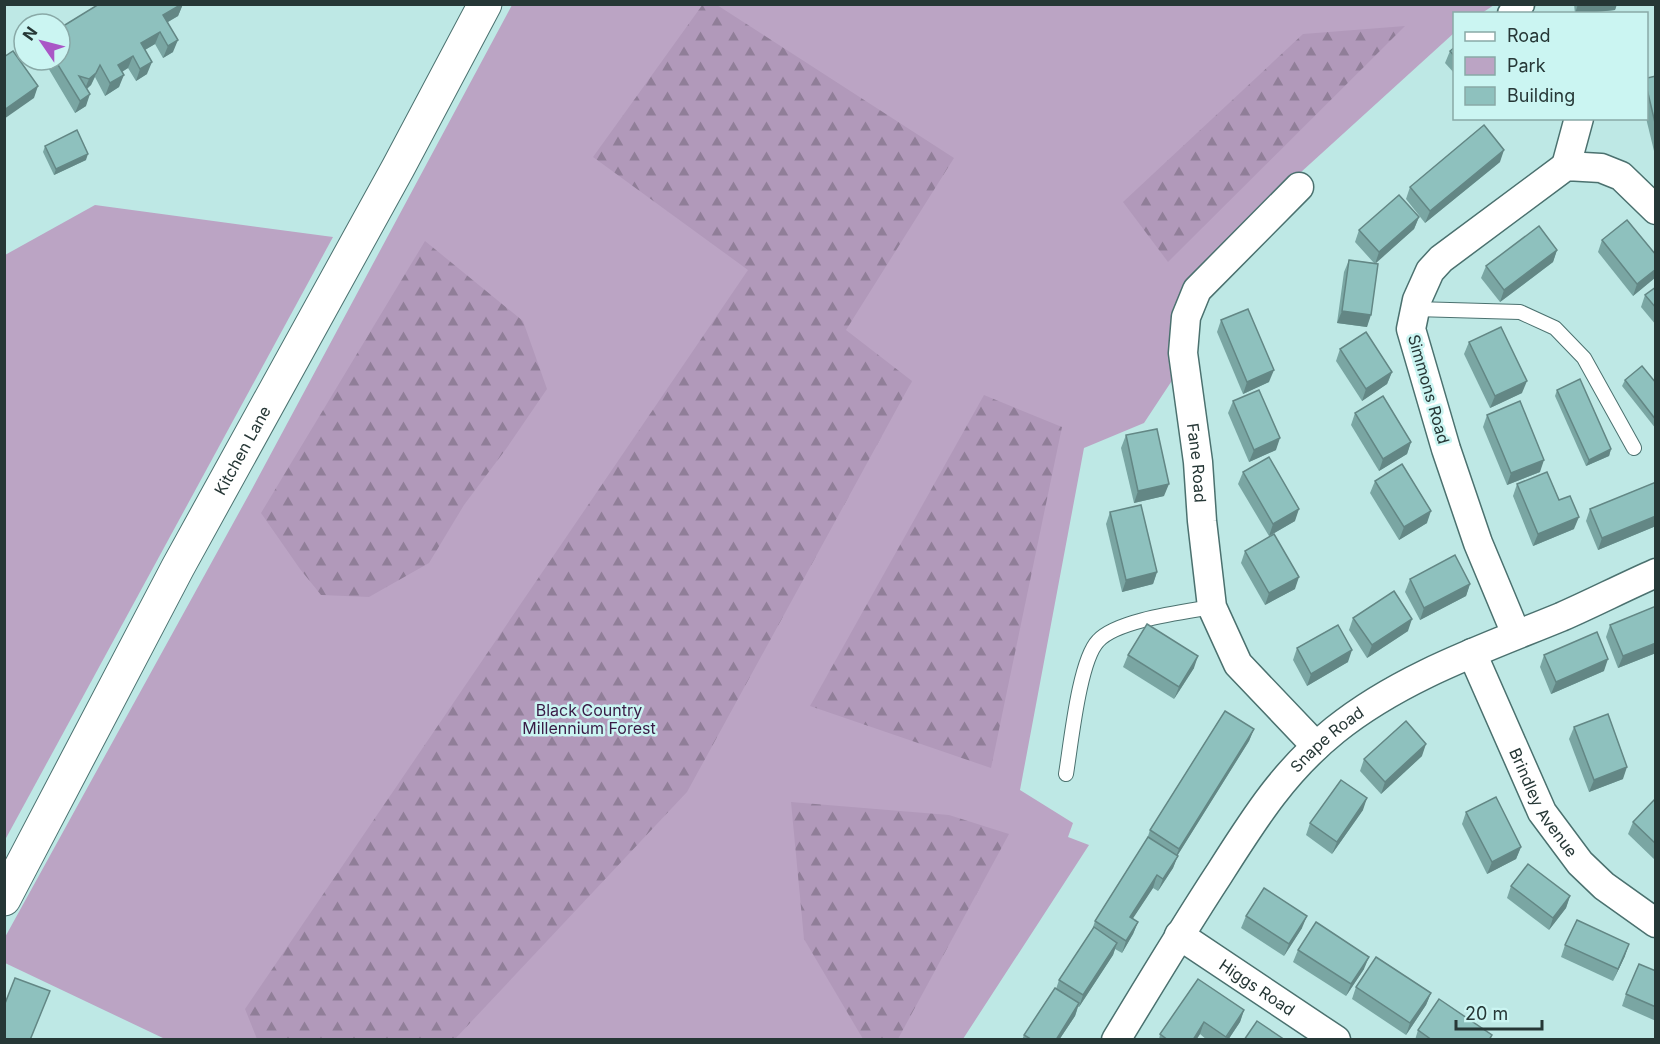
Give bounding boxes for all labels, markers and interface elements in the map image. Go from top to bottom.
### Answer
north arrow [12,12,72,72]
legend [1453,12,1648,120]
text: N [18,23,41,44]
text: Road [1507,25,1550,46]
text: Park [1507,55,1546,76]
text: Building [1507,85,1575,106]
street label: Simmons Road [1404,332,1454,446]
street label: Kitchen Lane [210,402,275,498]
street label: Fane Road [1183,422,1211,503]
park label: Black Country Millennium Forest [522,700,656,738]
street label: Snape Road [1286,702,1367,776]
street label: Brindley Avenue [1505,745,1582,861]
street label: Higgs Road [1215,955,1299,1020]
scale bar [1456,993,1542,1031]
text: 20 m [1465,1003,1508,1024]

